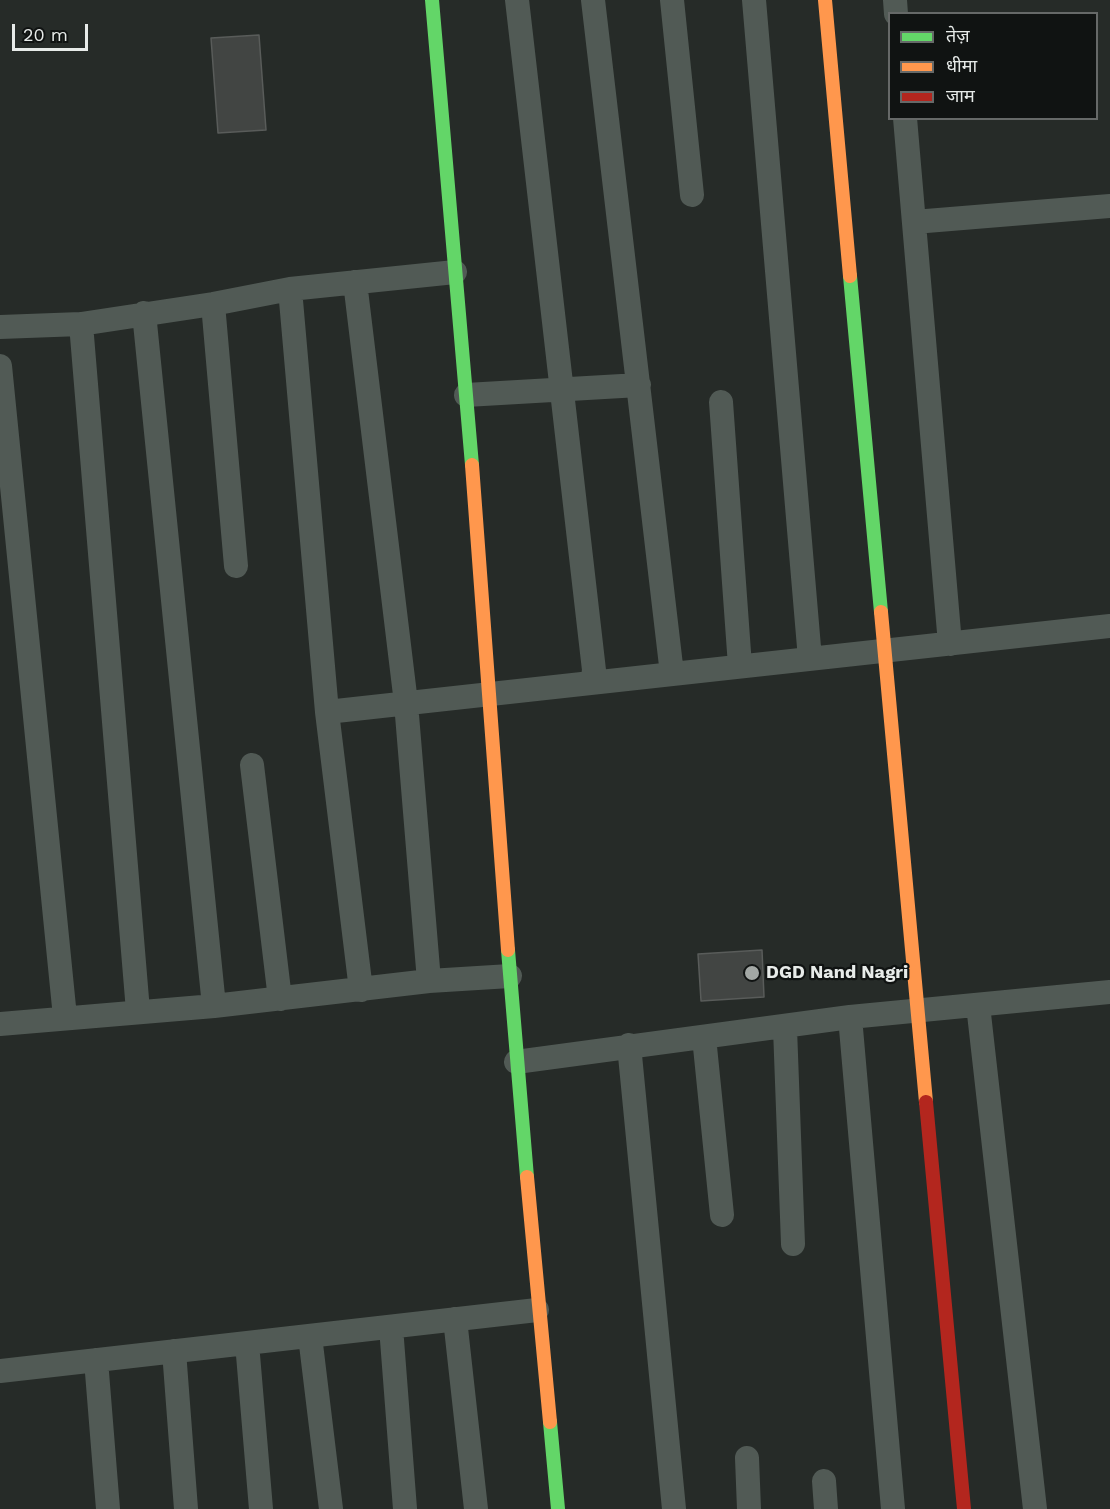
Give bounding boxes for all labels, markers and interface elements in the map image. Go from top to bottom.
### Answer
scale bar [15,12,92,50]
legend [888,12,1098,120]
text: 20 m [23,24,68,45]
text: तेज़ [946,25,970,46]
text: धीमा [946,55,977,76]
text: जाम [946,85,975,106]
place label: DGD Nand Nagri [766,962,908,984]
marker: DGD Nand Nagri [743,964,761,982]

